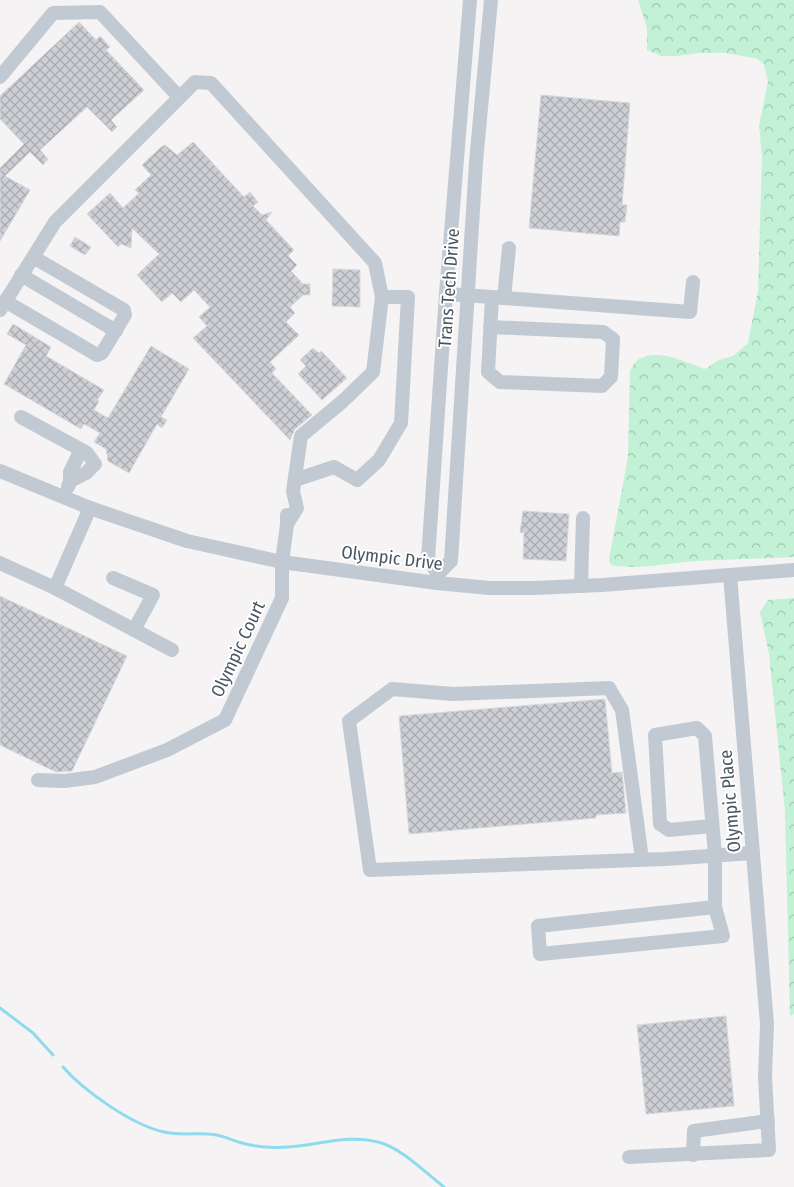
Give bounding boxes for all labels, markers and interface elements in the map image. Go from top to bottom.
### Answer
street label: Trans Tech Drive [434,228,464,348]
street label: Olympic Drive [340,541,444,575]
street label: Olympic Court [206,597,270,701]
street label: Olympic Place [715,749,745,853]

